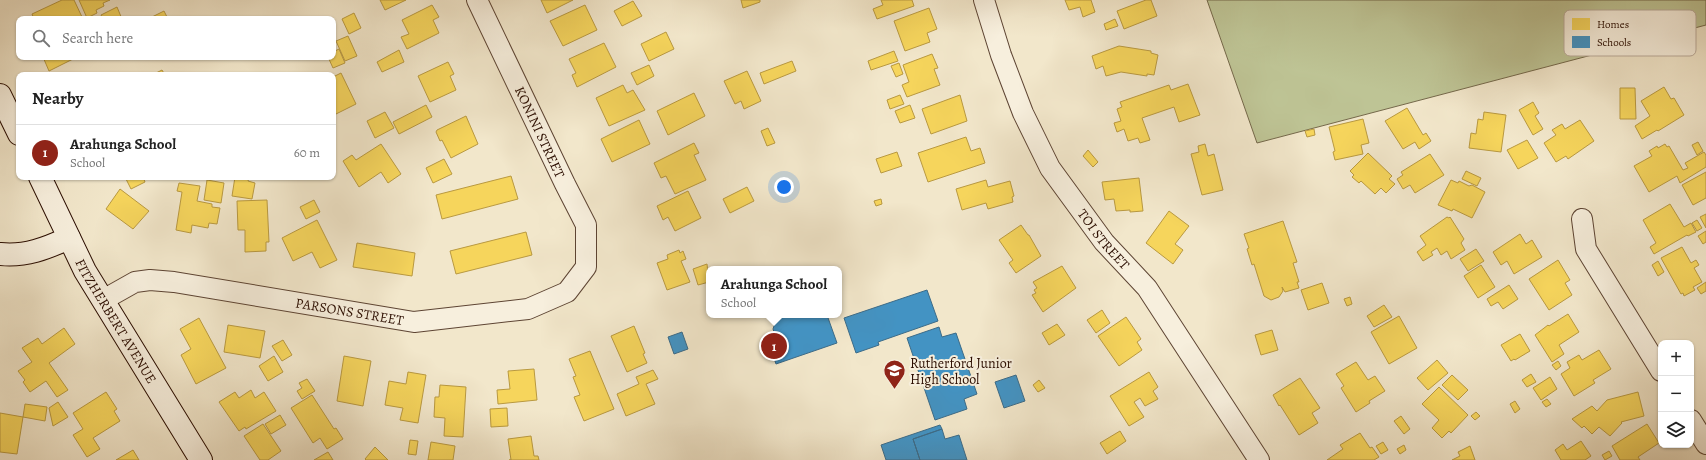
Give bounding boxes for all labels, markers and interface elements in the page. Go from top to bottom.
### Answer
legend [1564,10,1696,56]
search box [16,16,336,60]
text: Homes [1597,17,1629,32]
icon: search [30,27,52,49]
text: Search here [62,28,133,48]
text: Schools [1597,35,1631,50]
street label: KONINI STREET [510,83,569,181]
text: Nearby [32,87,83,110]
text: Arahunga School [70,134,176,154]
text: 1 [43,144,47,161]
text: 60 m [294,144,320,161]
text: School [70,154,105,171]
your location [774,177,794,197]
street label: TOI STREET [1073,205,1134,274]
street label: FITZHERBERT AVENUE [71,256,161,387]
popup [706,266,842,318]
text: Arahunga School [721,274,827,294]
street label: PARSONS STREET [294,293,405,330]
text: School [721,294,756,311]
pin: 1 [761,331,787,361]
map controls [1658,340,1694,448]
button: + [1658,340,1694,376]
place label: Rutherford Junior High School [910,354,1013,389]
school or university icon: Rutherford Junior High School [881,358,907,391]
button: − [1658,376,1694,412]
button: layers [1658,412,1694,448]

